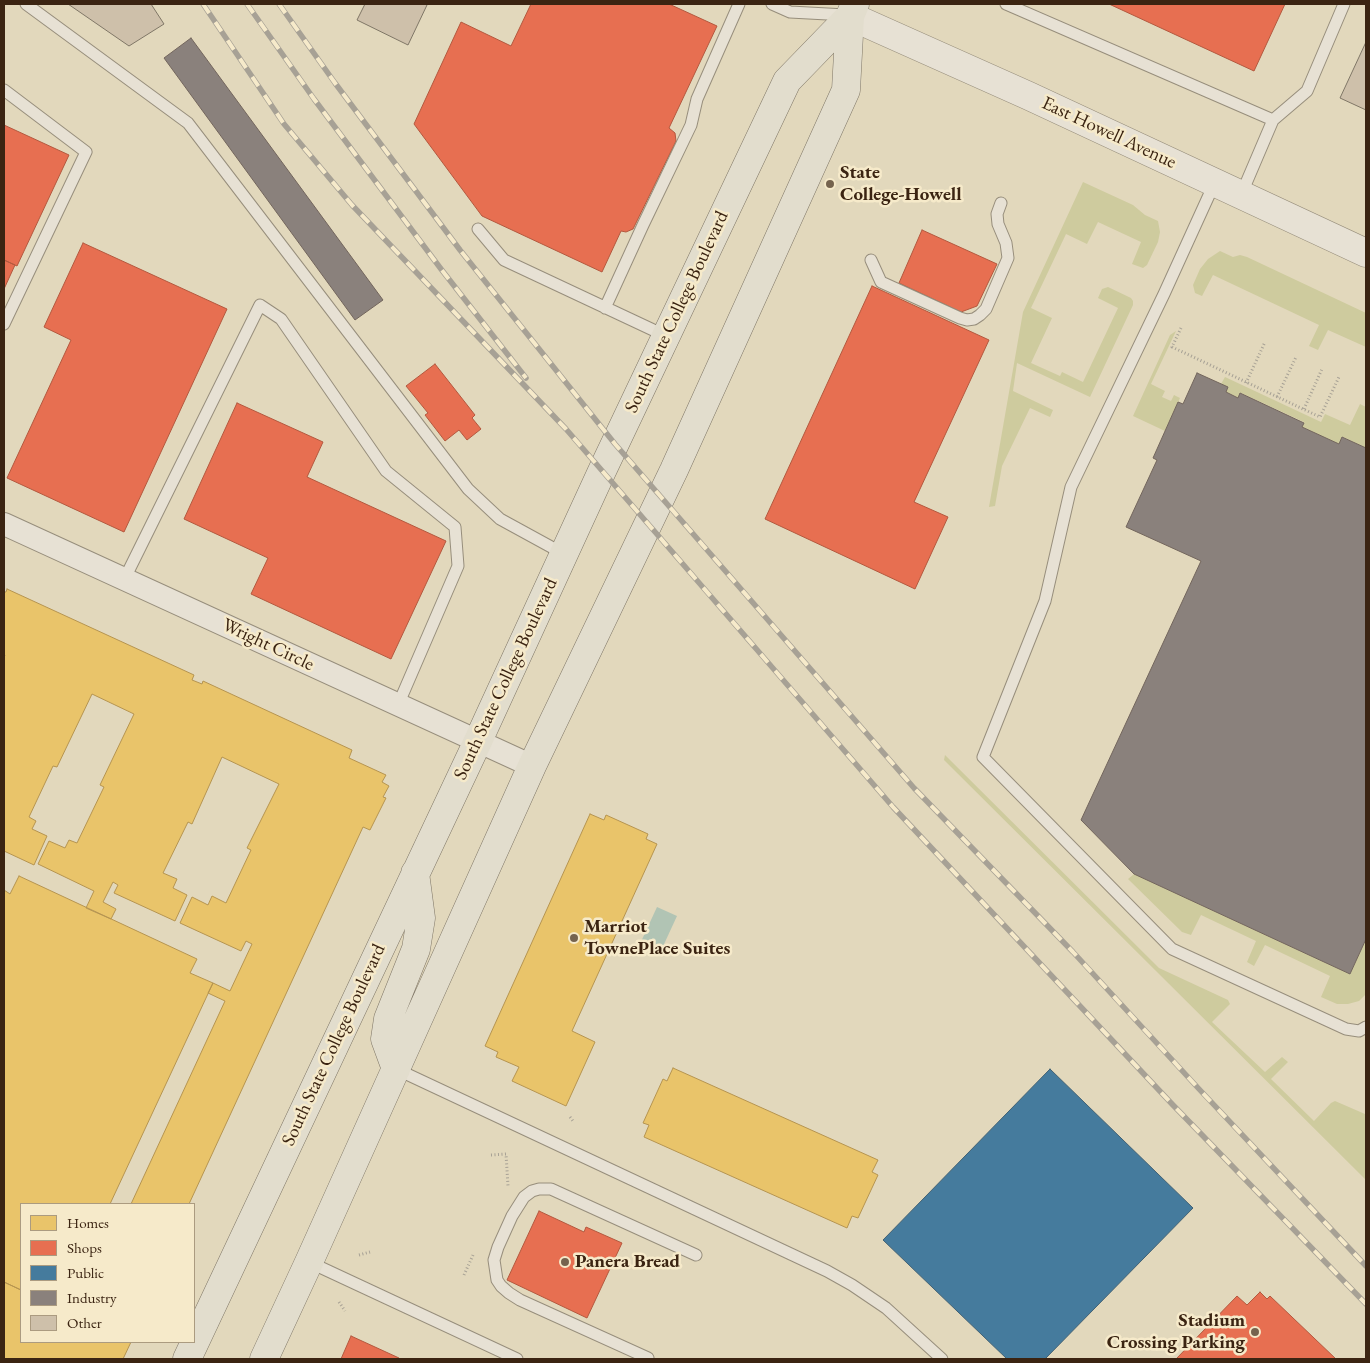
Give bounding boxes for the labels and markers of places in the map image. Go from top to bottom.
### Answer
place label: State College-Howell [840,162,962,206]
marker: State College-Howell [824,178,836,190]
place label: Marriot TownePlace Suites [584,916,730,960]
marker: Marriot TownePlace Suites [568,932,580,944]
place label: Panera Bread [575,1251,680,1273]
marker: Panera Bread [559,1256,571,1268]
place label: Stadium Crossing Parking [1107,1310,1245,1354]
marker: Stadium Crossing Parking [1249,1326,1261,1338]

